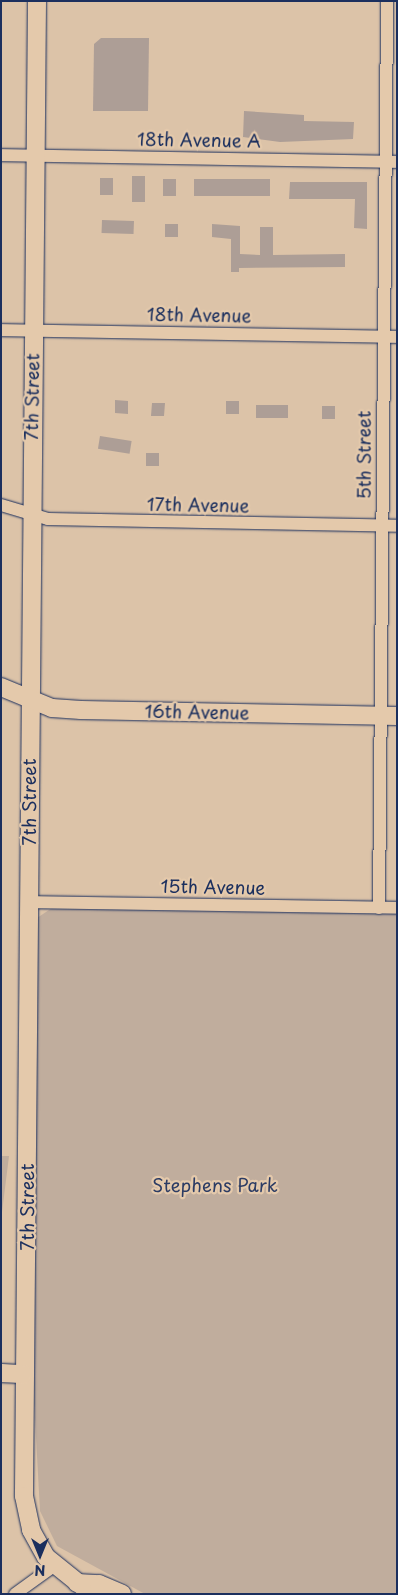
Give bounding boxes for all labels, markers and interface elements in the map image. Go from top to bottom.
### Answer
street label: 18th Avenue A [137,128,261,152]
street label: 18th Avenue [146,303,252,327]
street label: 7th Street [20,353,44,441]
street label: 5th Street [353,411,375,499]
street label: 17th Avenue [146,493,250,517]
street label: 16th Avenue [144,700,250,724]
street label: 7th Street [18,758,40,846]
street label: 15th Avenue [161,875,265,899]
street label: 7th Street [16,1163,38,1251]
park label: Stephens Park [153,1174,277,1196]
north arrow [15,1530,65,1580]
text: N [34,1560,46,1581]

